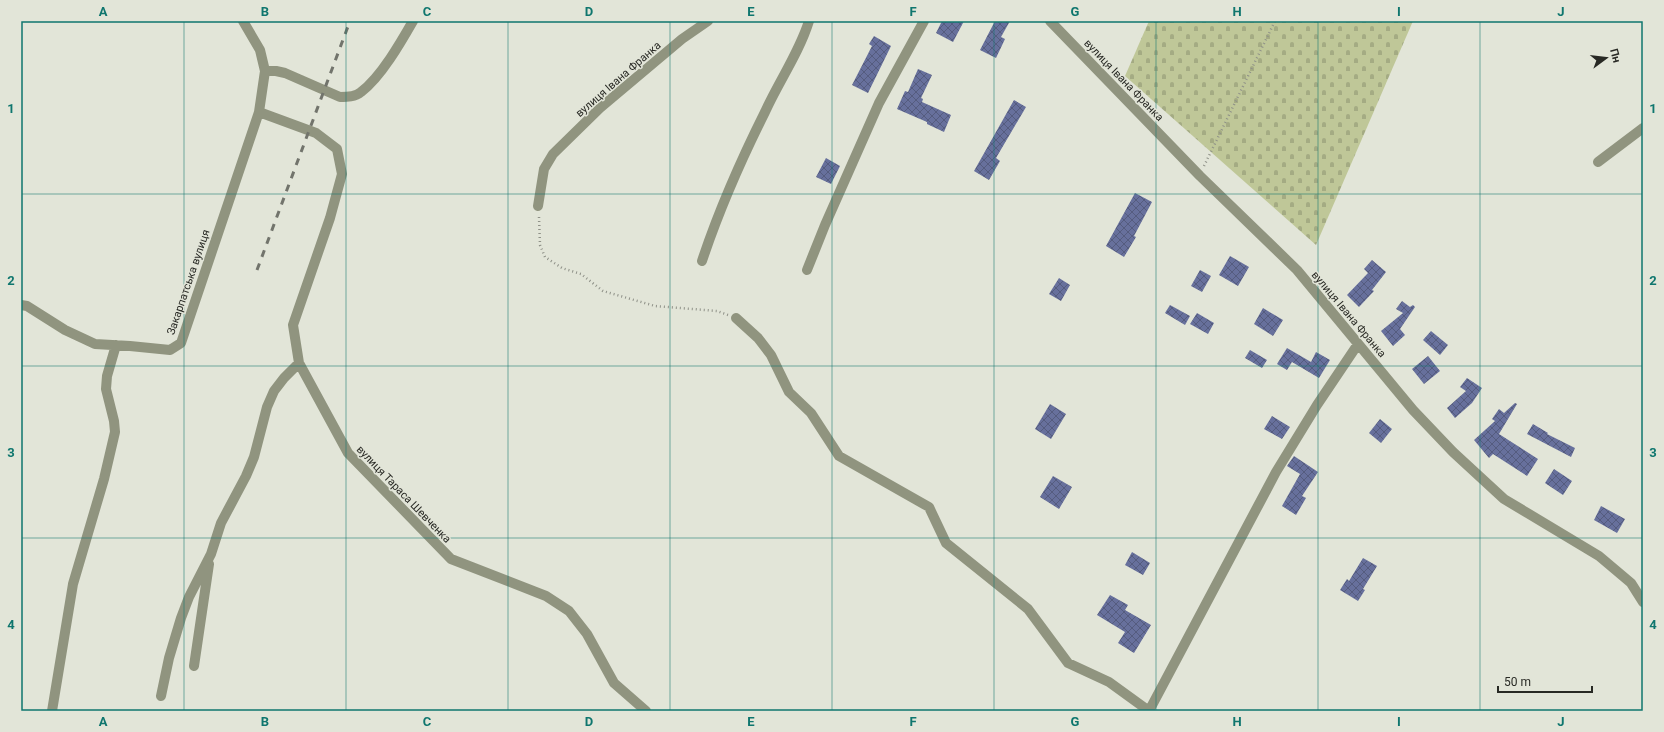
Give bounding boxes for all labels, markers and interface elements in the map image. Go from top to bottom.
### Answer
text: A [99,4,108,19]
text: B [261,4,269,19]
text: C [423,4,432,19]
text: D [585,4,593,19]
text: E [747,4,755,19]
text: F [909,4,917,19]
text: G [1071,4,1080,19]
text: H [1232,4,1242,19]
text: I [1397,4,1401,19]
text: J [1557,4,1565,19]
street label: вулиця Івана Франка [1081,37,1166,124]
north arrow [1586,38,1626,78]
street label: вулиця Івана Франка [573,39,664,120]
text: Пн [1607,47,1623,64]
text: 1 [7,101,15,116]
text: 1 [1649,101,1657,116]
street label: Закарпатська вулиця [164,228,213,337]
street label: вулиця Івана Франка [1309,269,1388,360]
text: 2 [7,273,15,288]
text: 2 [1649,273,1657,288]
street label: вулиця Тараса Шевченка [354,443,454,546]
text: 3 [7,445,15,460]
text: 3 [1649,445,1657,460]
text: 4 [7,617,15,632]
text: 4 [1649,617,1657,632]
scale bar [1498,668,1592,694]
text: 50 m [1504,675,1531,689]
text: A [99,714,108,729]
text: B [261,714,269,729]
text: C [423,714,432,729]
text: D [585,714,593,729]
text: E [747,714,755,729]
text: F [909,714,917,729]
text: G [1071,714,1080,729]
text: H [1232,714,1242,729]
text: I [1397,714,1401,729]
text: J [1557,714,1565,729]

